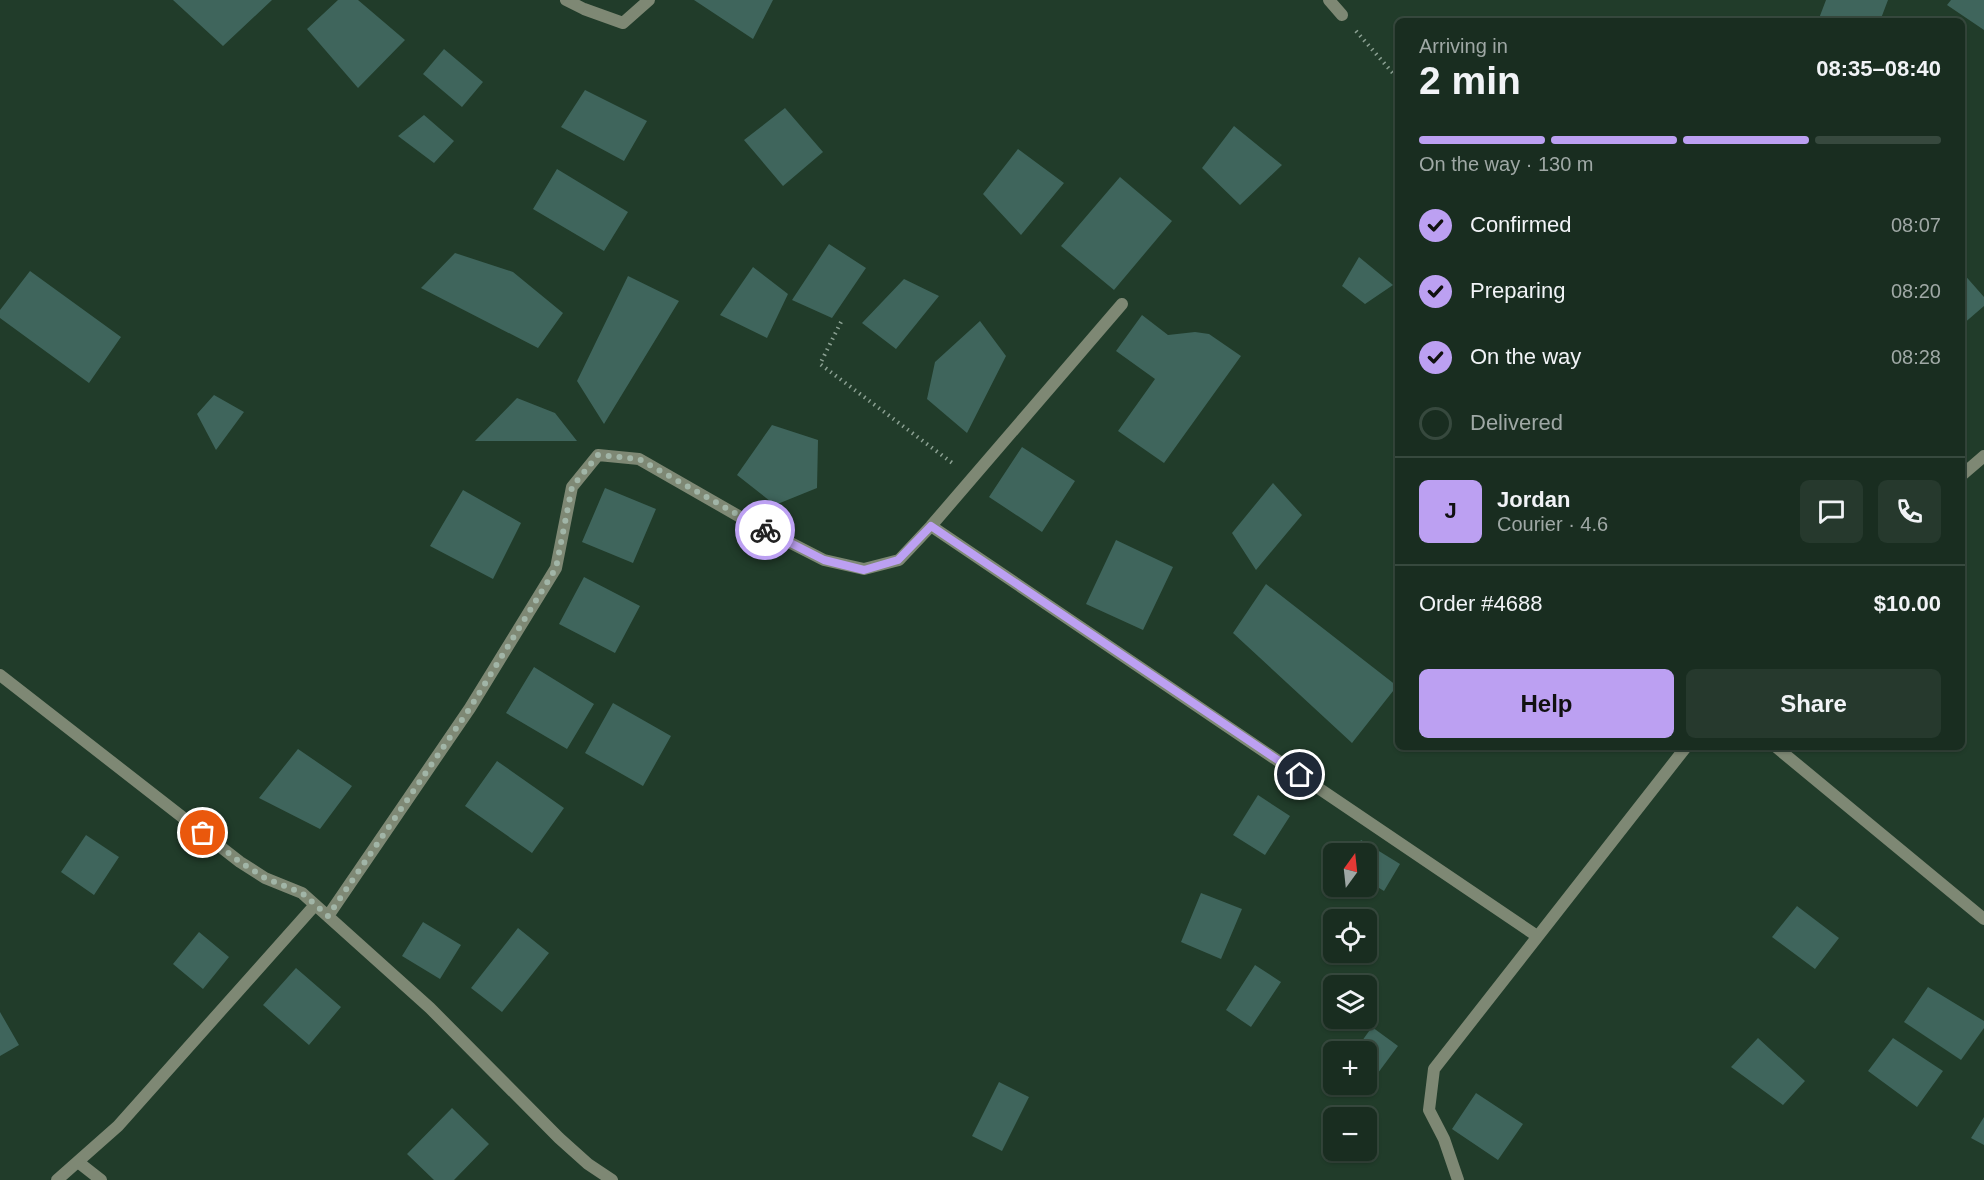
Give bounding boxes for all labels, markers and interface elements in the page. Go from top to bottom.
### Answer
text: Arriving in [1419,35,1508,57]
text: 08:35–08:40 [1816,56,1941,81]
text: 2 min [1419,59,1521,102]
text: On the way · 130 m [1419,153,1594,175]
icon: check [1419,209,1452,242]
text: Confirmed [1470,212,1571,237]
text: 08:07 [1891,214,1941,236]
icon: check [1419,275,1452,308]
text: Preparing [1470,278,1565,303]
text: 08:20 [1891,280,1941,302]
icon: check [1419,341,1452,374]
text: On the way [1470,344,1581,369]
text: 08:28 [1891,346,1941,368]
text: Delivered [1470,410,1563,435]
button: chat [1800,480,1863,543]
button: phone [1878,480,1941,543]
text: Jordan [1497,487,1570,512]
text: J [1444,498,1457,523]
courier [735,500,795,560]
text: Courier · 4.6 [1497,513,1608,535]
icon: bike [749,514,782,547]
text: Order #4688 [1419,591,1543,616]
text: $10.00 [1874,591,1941,616]
button: Help [1419,669,1674,738]
button: Share [1686,669,1941,738]
pin [1274,749,1325,800]
icon: home [1283,758,1316,791]
pin [177,807,228,858]
icon: bag [186,816,219,849]
north arrow [1323,843,1377,897]
map controls [1323,843,1377,1161]
button: locate [1323,909,1377,963]
button: layers [1323,975,1377,1029]
button: + [1323,1041,1377,1095]
button: − [1323,1107,1377,1161]

